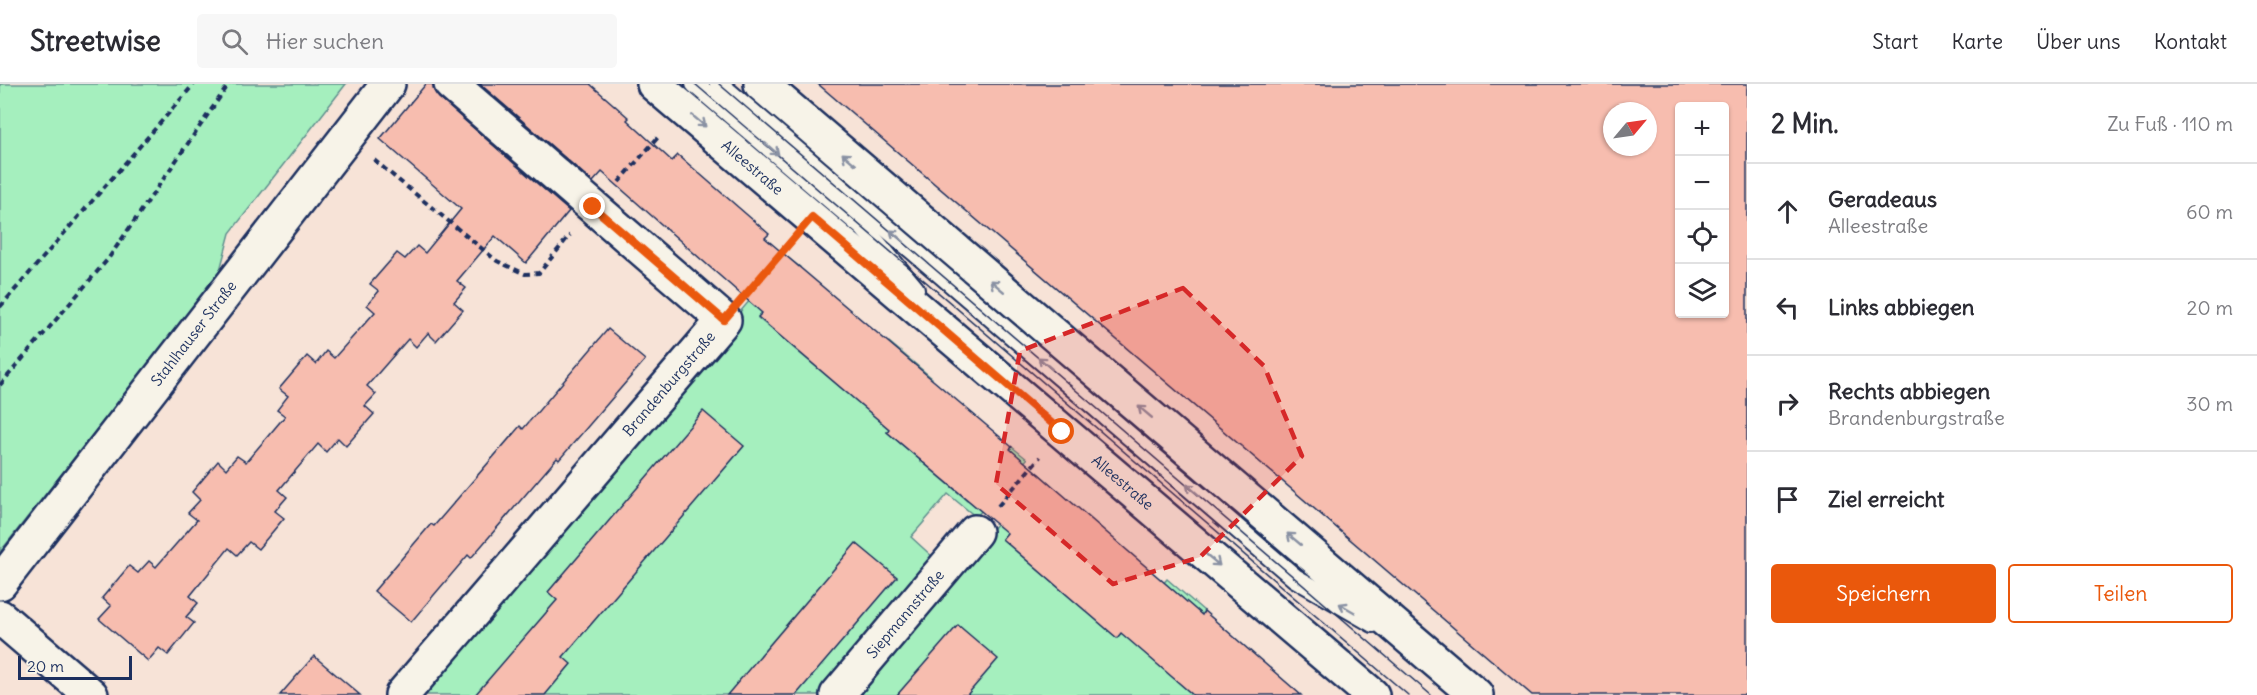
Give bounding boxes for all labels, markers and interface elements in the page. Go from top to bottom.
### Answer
search box [197,14,617,68]
text: Streetwise [30,23,161,59]
icon: search [218,25,251,58]
text: Hier suchen [266,27,384,55]
text: Start [1872,28,1918,55]
text: Karte [1951,28,2003,55]
text: Über uns [2036,28,2121,55]
text: Kontakt [2154,28,2227,55]
north arrow [1603,102,1657,156]
map controls [1675,102,1729,318]
button: + [1675,102,1729,156]
text: 2 Min. [1771,107,1839,140]
text: Zu Fuß · 110 m [2107,111,2233,136]
one-way arrow [691,115,707,128]
street label: Alleestraße [718,136,787,199]
one-way arrow [764,143,780,156]
one-way arrow [842,152,857,166]
button: − [1675,156,1729,210]
text: Geradeaus [1828,185,1937,213]
route end [579,193,605,219]
icon: ahead [1771,195,1804,228]
text: 60 m [2186,199,2233,224]
button: locate [1675,210,1729,264]
text: Alleestraße [1828,213,1928,238]
one-way arrow [890,229,905,243]
button: layers [1675,264,1729,318]
street label: Stahlhauser Straße [147,277,240,390]
one-way arrow [989,279,1005,292]
icon: left [1771,291,1804,324]
text: Links abbiegen [1828,293,1975,321]
text: 20 m [2187,295,2233,320]
street label: Brandenburgstraße [618,327,719,440]
one-way arrow [1038,356,1053,370]
text: Rechts abbiegen [1828,377,1990,405]
icon: right [1771,387,1804,420]
text: 30 m [2186,391,2233,416]
one-way arrow [1138,405,1153,419]
text: Brandenburgstraße [1828,405,2005,430]
route start [1048,418,1074,444]
street label: Alleestraße [1088,451,1158,514]
one-way arrow [1186,483,1201,497]
icon: arrive [1771,483,1804,516]
text: Ziel erreicht [1828,485,1945,513]
one-way arrow [1287,532,1302,546]
one-way arrow [1205,553,1220,567]
button: Speichern [1771,564,1996,623]
button: Teilen [2008,564,2233,623]
street label: Siepmannstraße [862,566,948,662]
one-way arrow [1339,602,1356,614]
scale bar [18,653,132,680]
text: 20 m [27,656,64,676]

